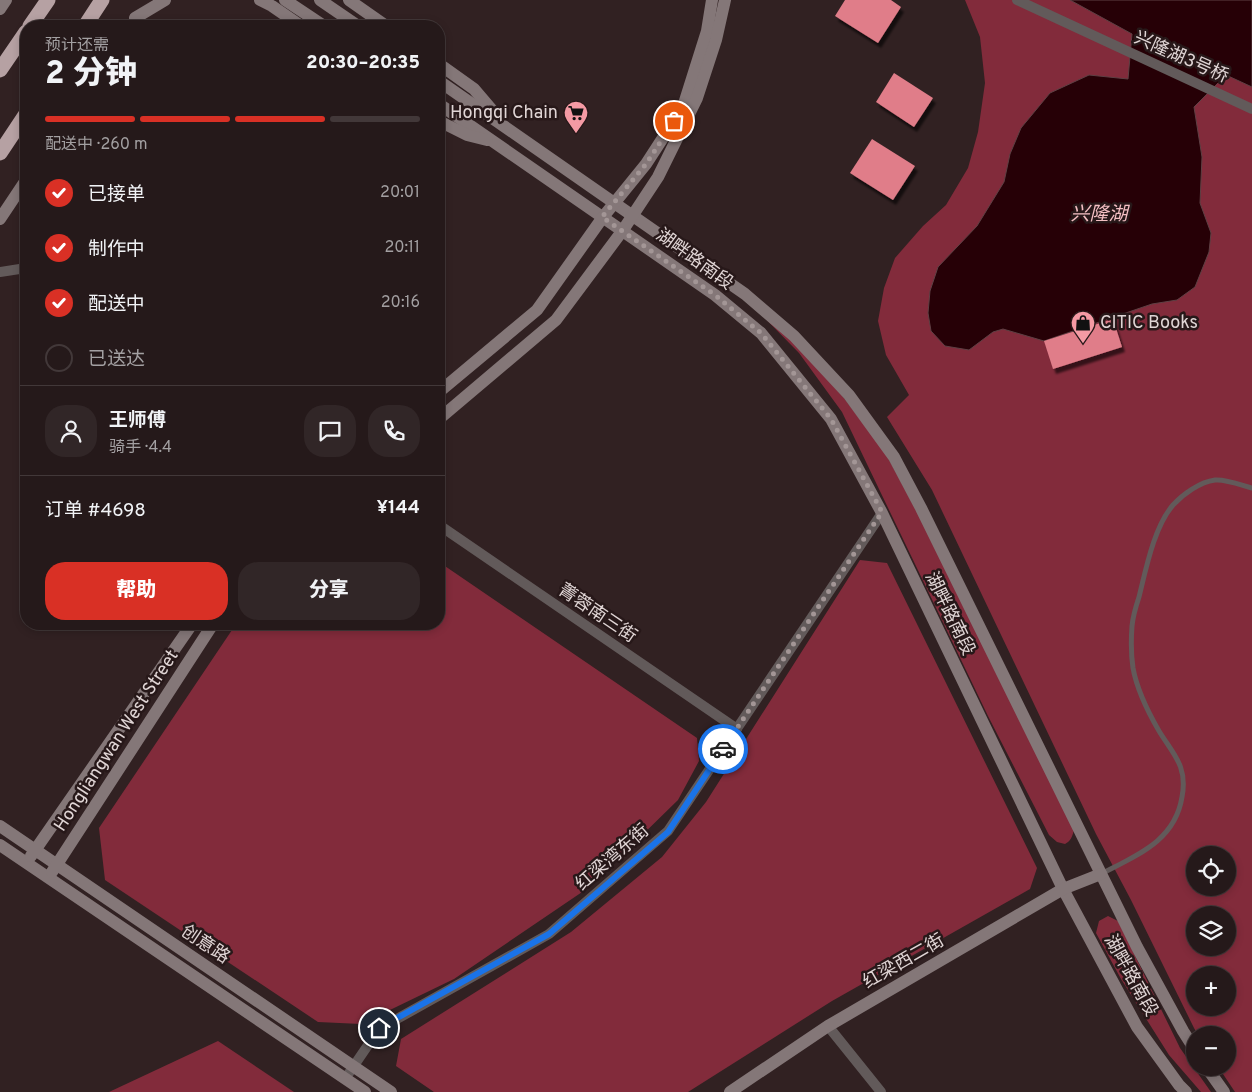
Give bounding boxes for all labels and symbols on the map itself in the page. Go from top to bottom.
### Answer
street label: 兴隆湖3号桥 [1130,27,1232,89]
supermarket icon: Hongqi Chain [563,100,589,134]
pin [653,100,695,142]
place label: Hongqi Chain [450,102,558,125]
water label: 兴隆湖 [1070,203,1130,227]
street label: 湖畔路南段 [651,224,737,296]
shop icon: CITIC Books [1070,310,1096,344]
place label: CITIC Books [1100,312,1198,335]
street label: 湖畔路南段 [919,569,979,659]
street label: 菁蓉南三街 [553,579,641,649]
street label: Hongliangwan West Street [50,646,184,836]
courier [698,724,748,774]
street label: 红梁湾东街 [571,820,655,896]
street label: 创意路 [176,920,234,970]
street label: 红梁西二街 [859,930,949,994]
street label: 湖畔路南段 [1098,931,1162,1021]
pin [358,1007,400,1049]

